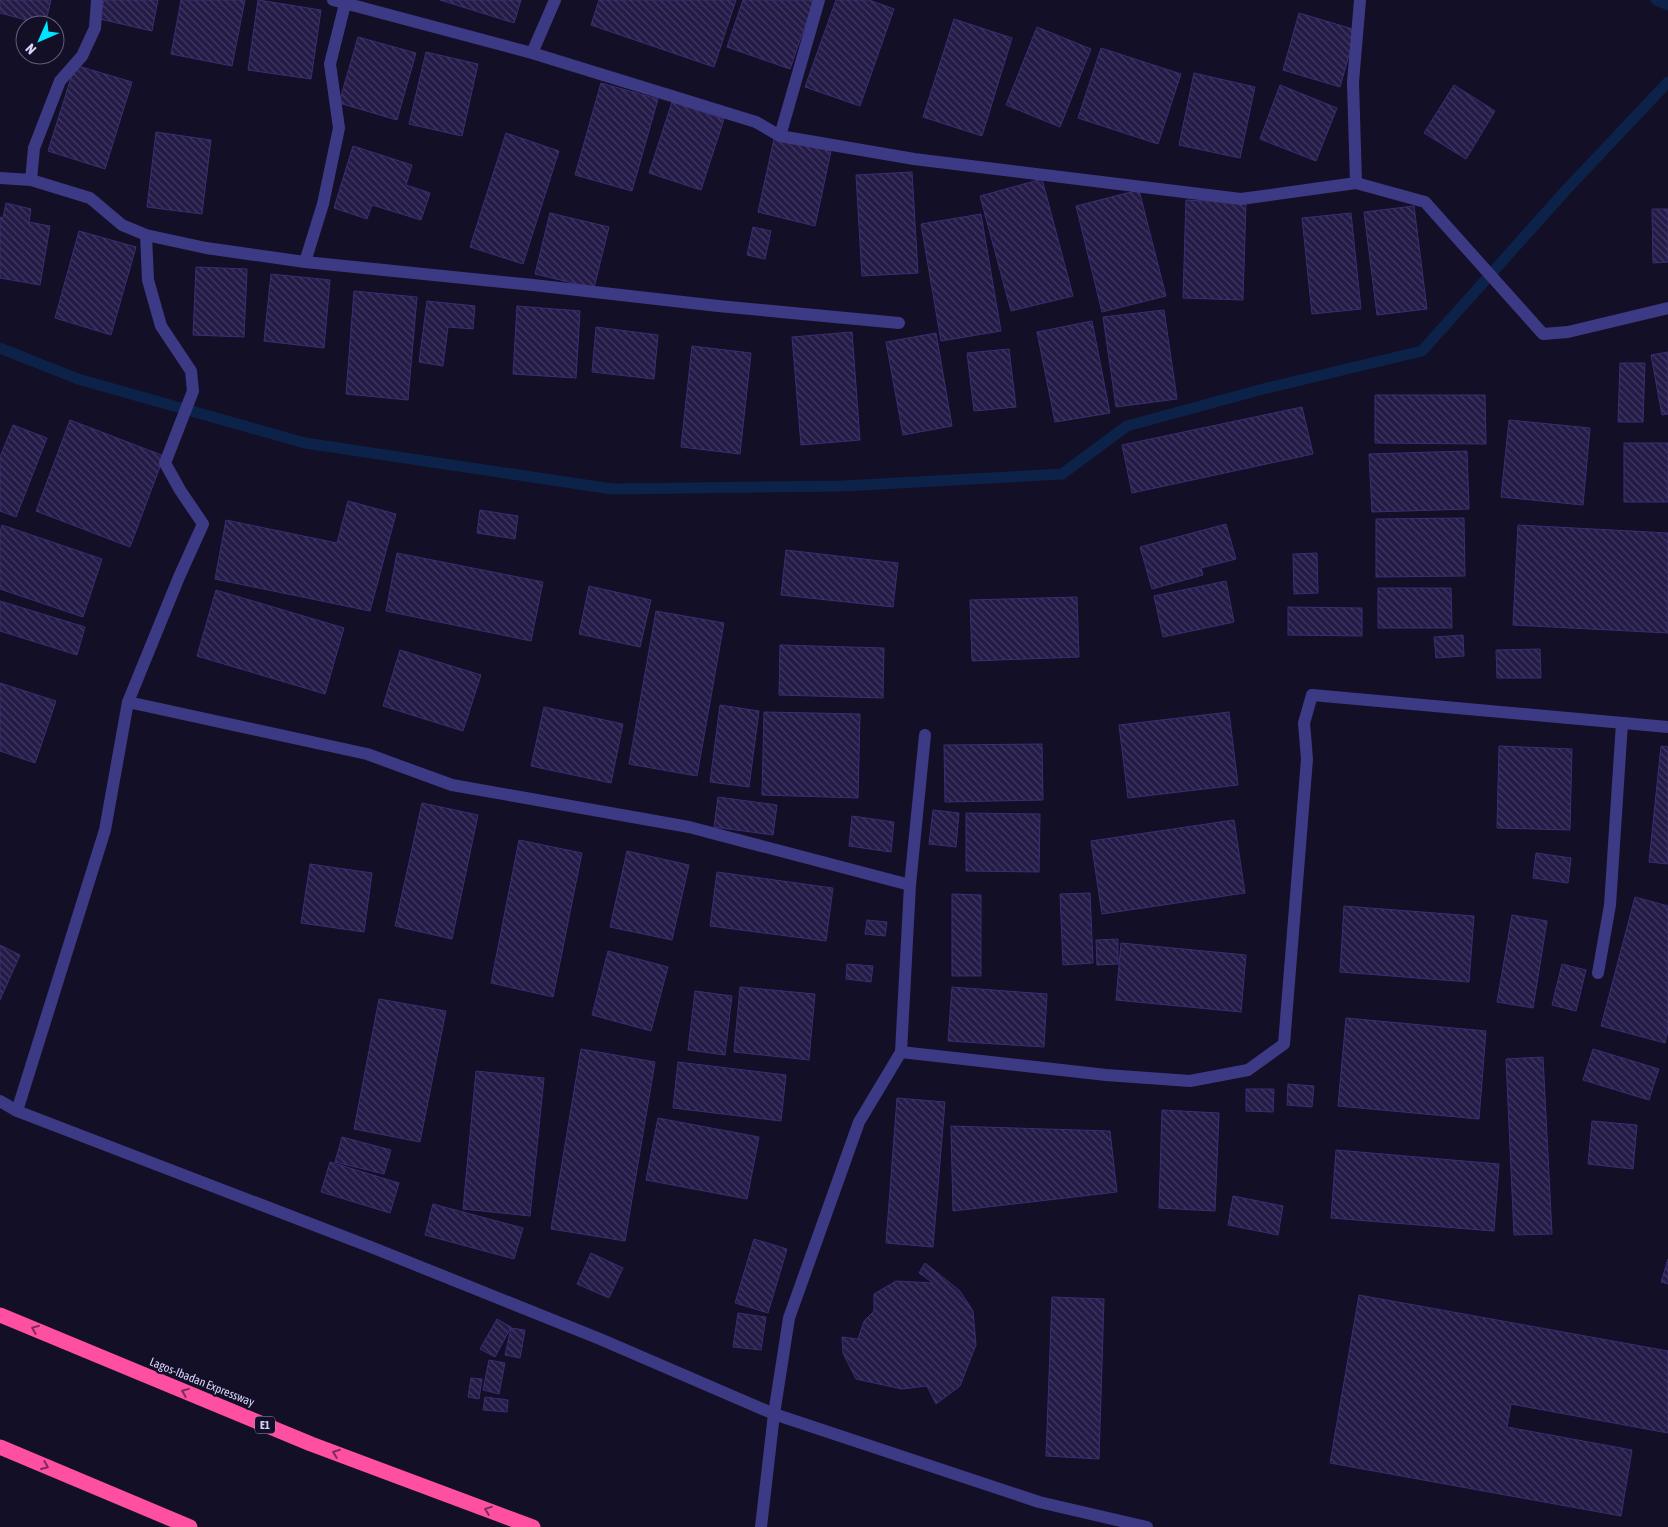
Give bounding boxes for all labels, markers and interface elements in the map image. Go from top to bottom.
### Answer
north arrow [15,15,65,65]
text: N [22,41,39,58]
one-way arrow [31,1325,40,1336]
street label: Lagos-Ibadan Expressway [148,1355,256,1409]
one-way arrow [181,1387,190,1398]
road number: E1 [255,1416,275,1434]
one-way arrow [332,1449,340,1459]
one-way arrow [40,1460,49,1470]
one-way arrow [484,1506,493,1516]

